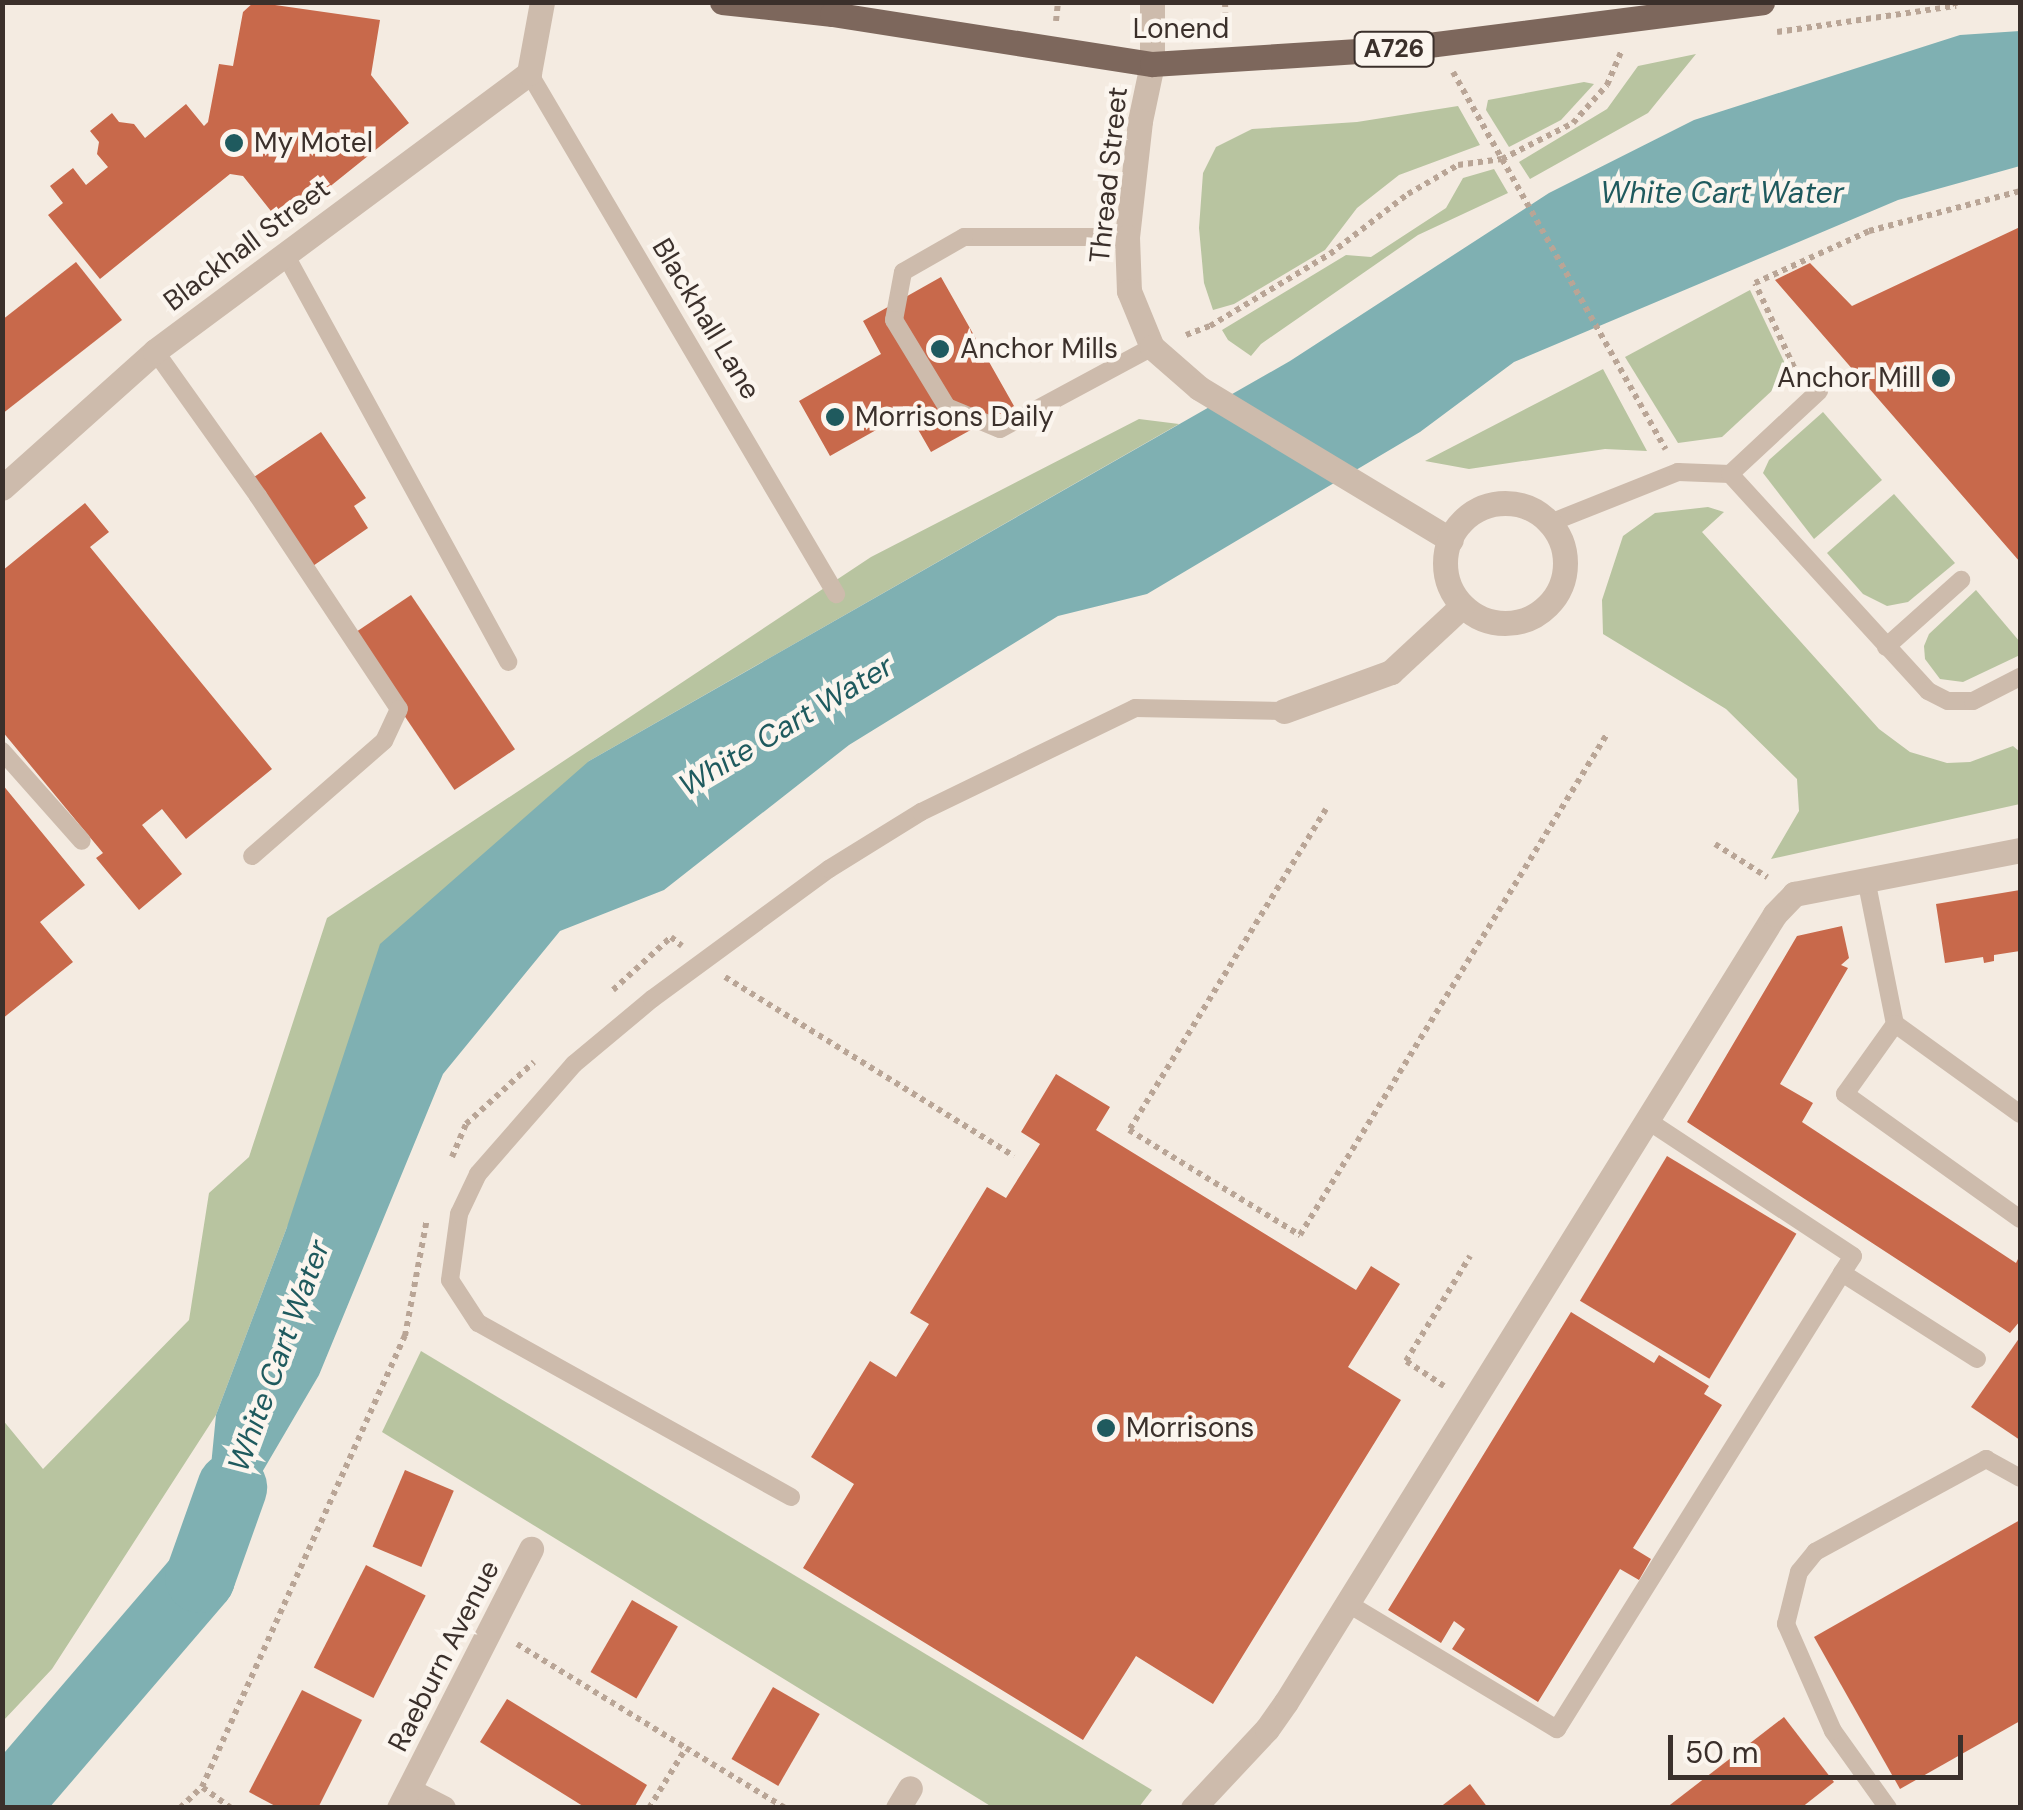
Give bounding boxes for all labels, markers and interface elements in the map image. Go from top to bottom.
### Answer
street label: Lonend [1133,12,1229,46]
road number: A726 [1352,29,1436,69]
street label: Thread Street [1083,85,1135,265]
place label: My Motel [254,126,373,160]
marker: My Motel [223,132,245,154]
street label: Blackhall Street [157,172,337,318]
water label: White Cart Water [1600,175,1844,211]
street label: Blackhall Lane [645,232,767,406]
place label: Anchor Mills [960,332,1118,366]
marker: Anchor Mills [929,338,951,360]
place label: Anchor Mill [1777,361,1921,395]
marker: Anchor Mill [1930,367,1952,389]
place label: Morrisons Daily [855,400,1054,434]
marker: Morrisons Daily [824,406,846,428]
water label: White Cart Water [672,648,900,804]
water label: White Cart Water [220,1235,338,1477]
place label: Morrisons [1126,1411,1254,1445]
marker: Morrisons [1095,1417,1117,1439]
street label: Raeburn Avenue [381,1555,507,1757]
scale bar [1673,1715,1968,1777]
text: 50 m [1685,1733,1759,1772]

